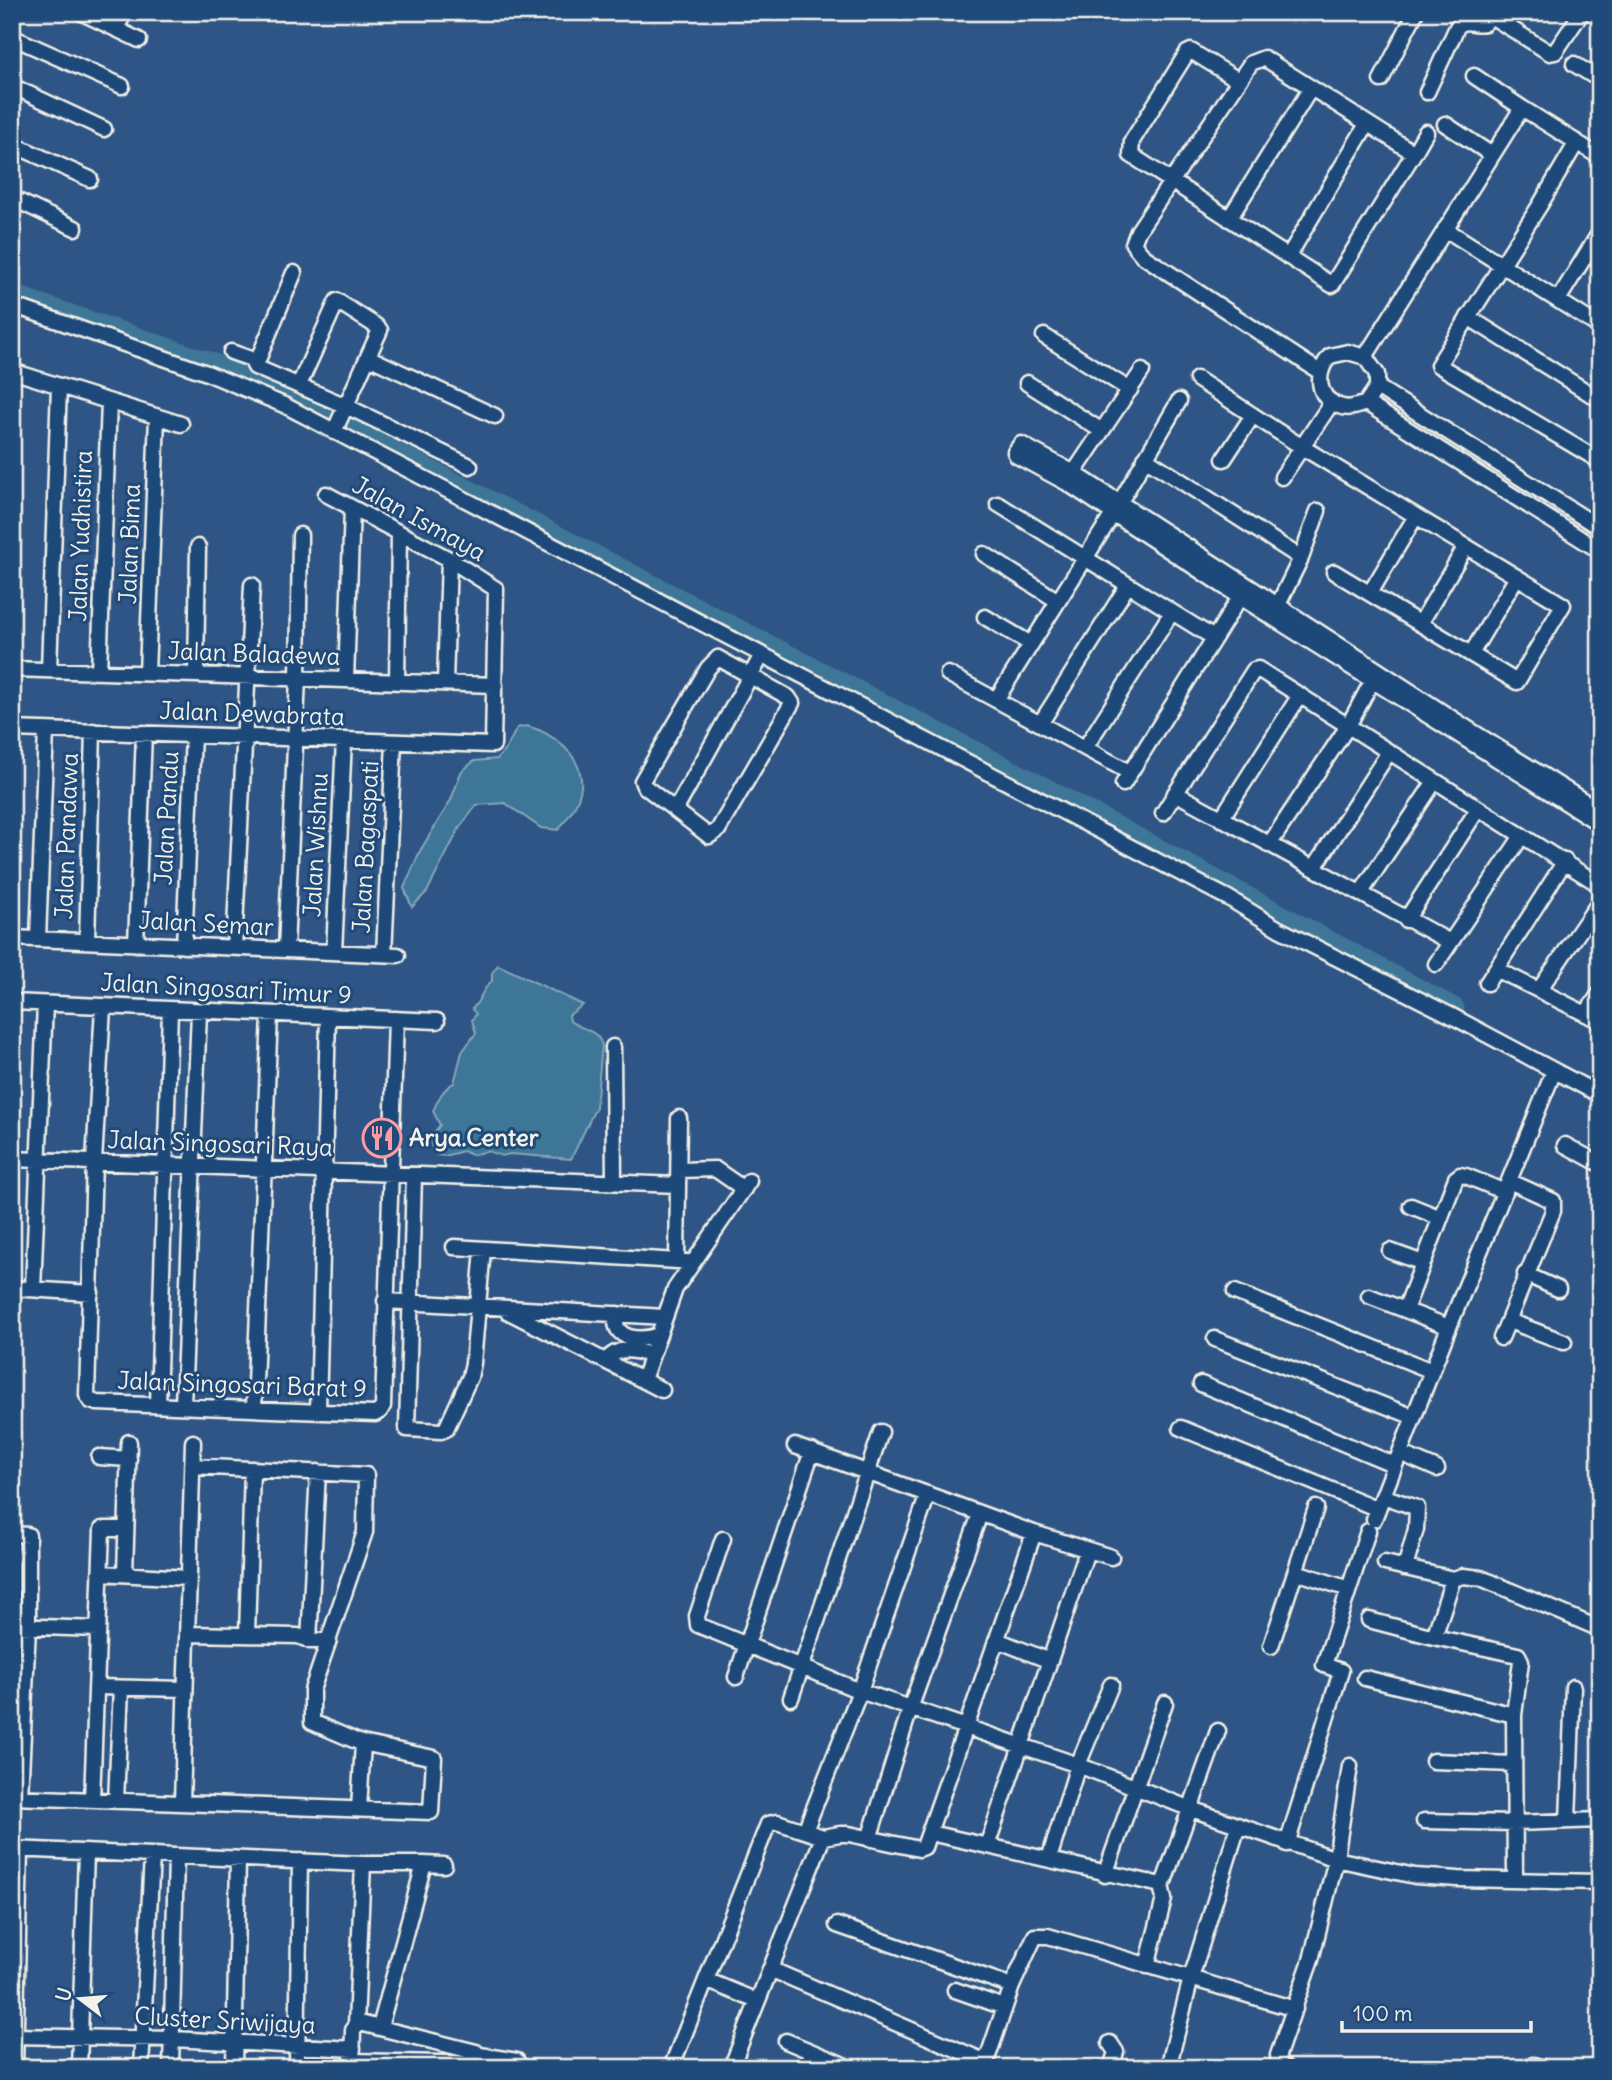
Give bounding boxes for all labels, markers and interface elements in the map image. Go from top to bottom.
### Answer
street label: Jalan Yudhistira [62,450,98,622]
street label: Jalan Ismaya [348,469,491,567]
street label: Jalan Bima [112,483,146,605]
street label: Jalan Baladewa [167,635,341,671]
street label: Jalan Dewabrata [159,695,345,731]
street label: Jalan Pandu [148,750,184,886]
street label: Jalan Pandawa [48,752,84,920]
street label: Jalan Bagaspati [346,760,385,934]
street label: Jalan Wishnu [296,772,334,918]
street label: Jalan Semar [138,904,275,942]
street label: Jalan Singosari Timur 9 [100,966,353,1010]
restaurant icon: Arya.Center [361,1117,403,1159]
place label: Arya.Center [409,1122,539,1152]
street label: Jalan Singosari Raya [107,1124,333,1162]
street label: Jalan Singosari Barat 9 [117,1365,367,1403]
north arrow [46,1965,116,2035]
text: U [50,1985,77,2004]
scale bar [1342,1989,1532,2033]
street label: Cluster Sriwijaya [134,2000,316,2040]
text: 100 m [1353,2000,1412,2027]

